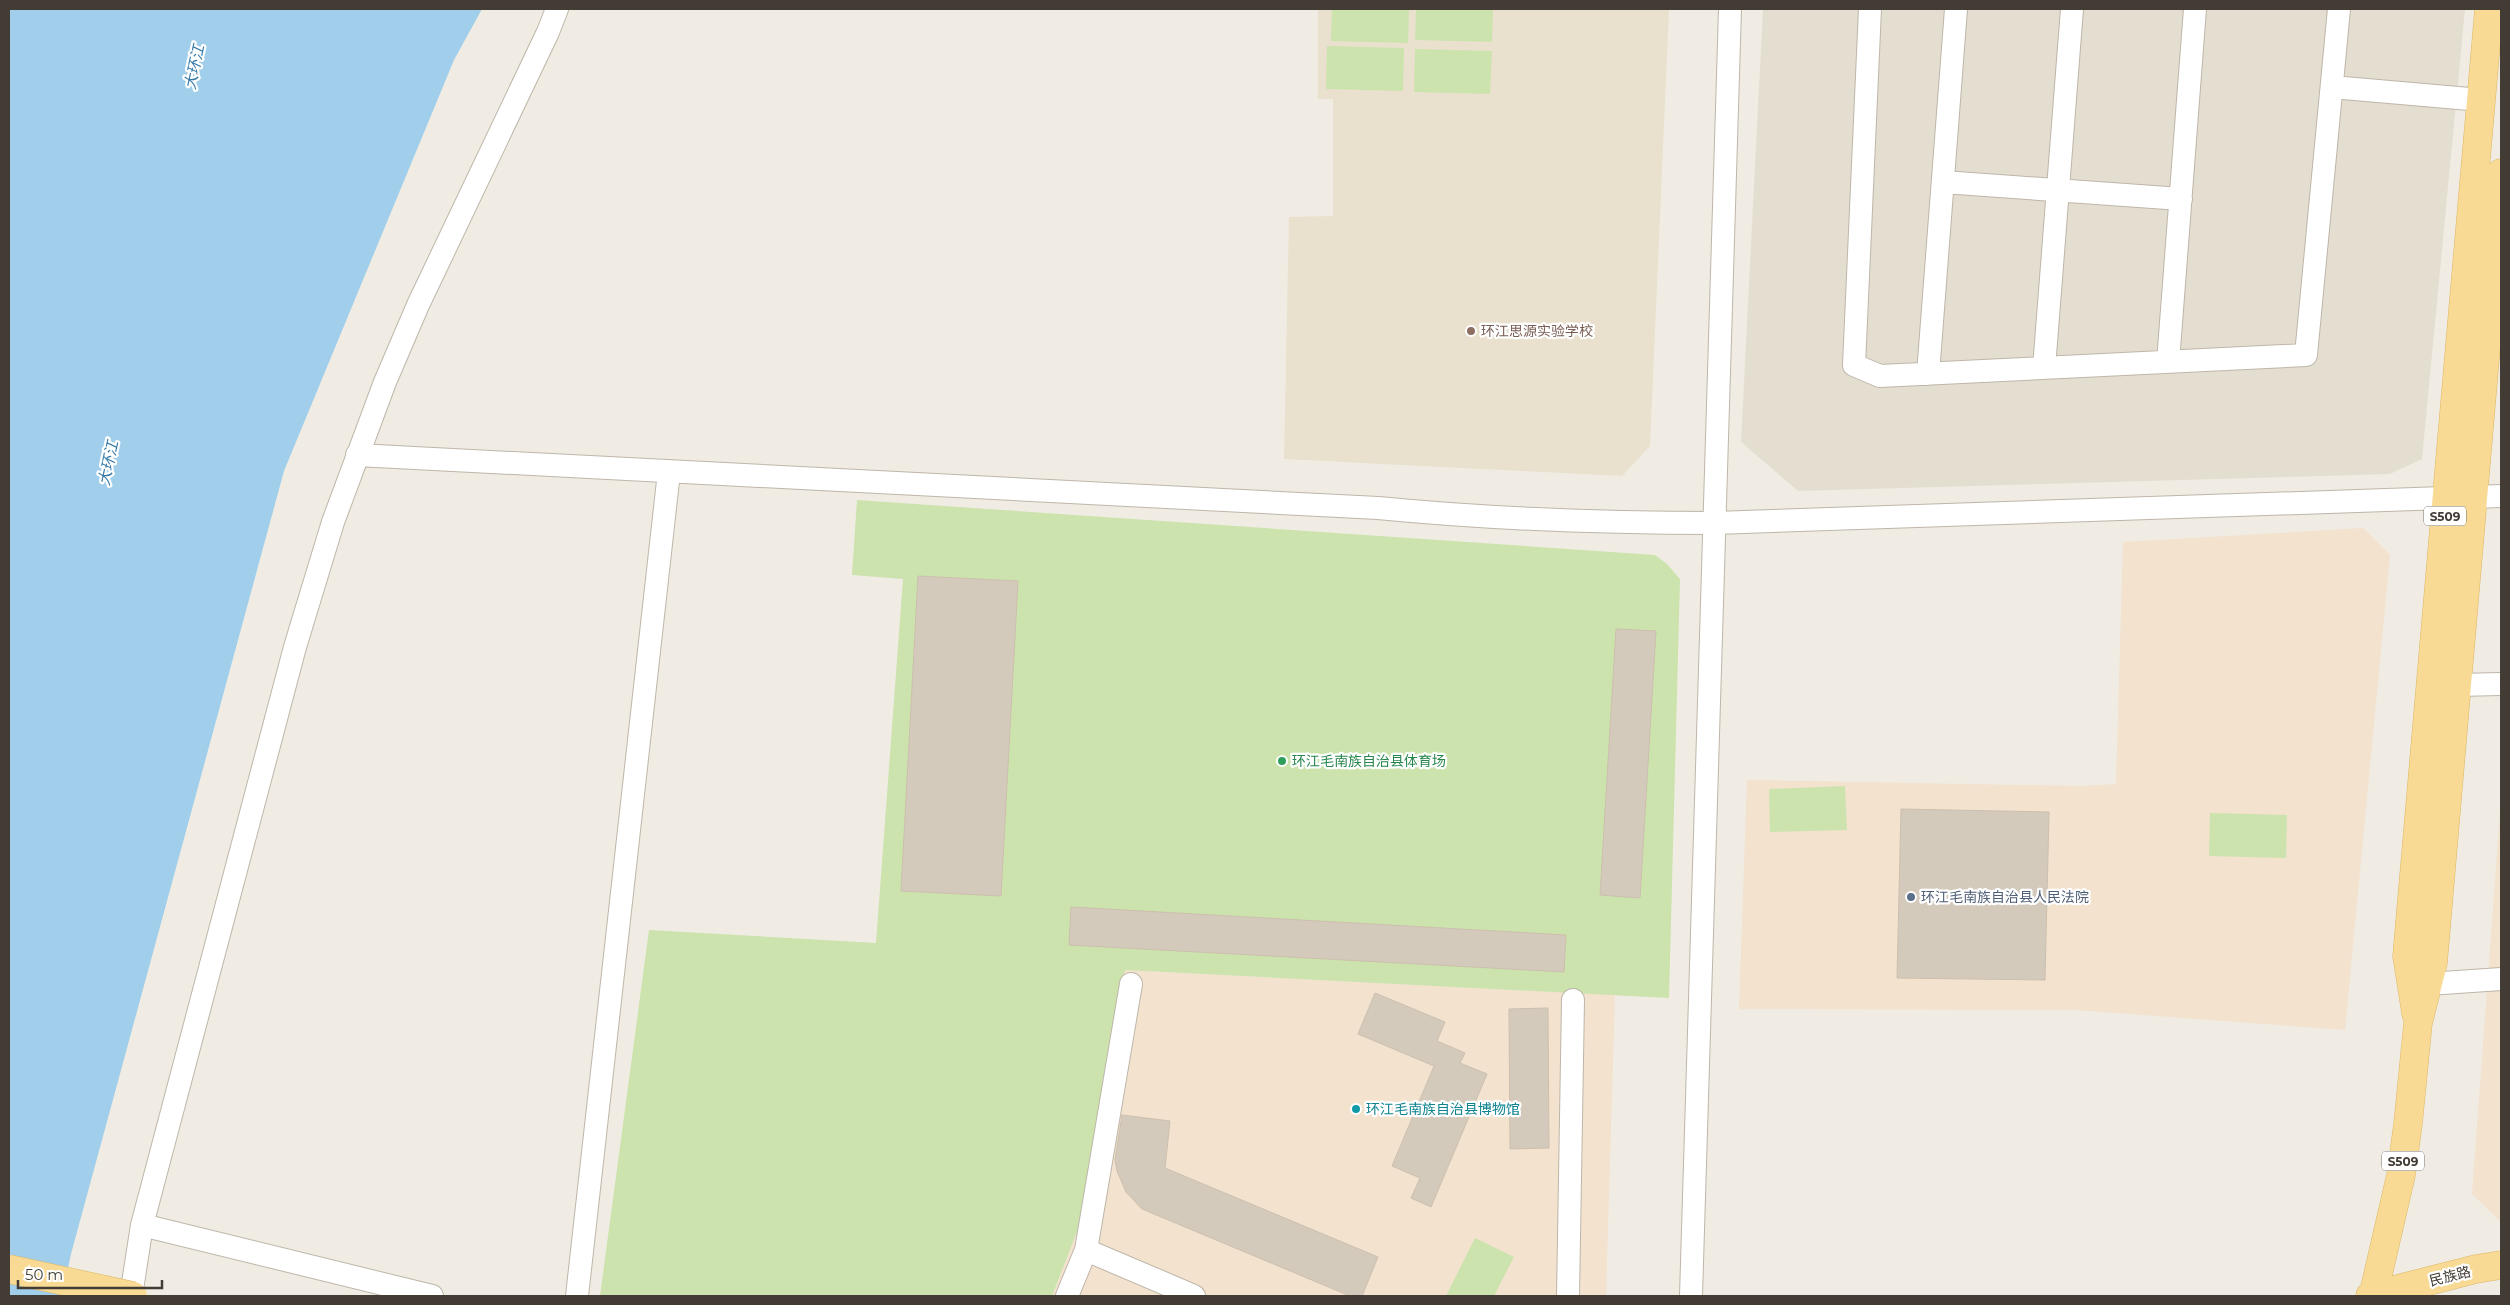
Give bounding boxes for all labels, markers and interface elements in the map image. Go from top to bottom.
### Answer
water label: 大环江 [180,41,208,91]
place label: 环江思源实验学校 [1481,322,1593,340]
marker: 环江思源实验学校 [1465,325,1477,337]
water label: 大环江 [94,437,122,487]
road number: S509 [2424,506,2466,526]
place label: 环江毛南族自治县体育场 [1292,752,1446,770]
marker: 环江毛南族自治县体育场 [1276,755,1288,767]
place label: 环江毛南族自治县人民法院 [1921,888,2089,906]
marker: 环江毛南族自治县人民法院 [1905,891,1917,903]
place label: 环江毛南族自治县博物馆 [1366,1100,1520,1118]
marker: 环江毛南族自治县博物馆 [1350,1103,1362,1115]
road number: S509 [2382,1152,2424,1170]
scale bar [18,1258,161,1290]
street label: 民族路 [2427,1262,2473,1290]
text: 50 m [25,1265,63,1284]

